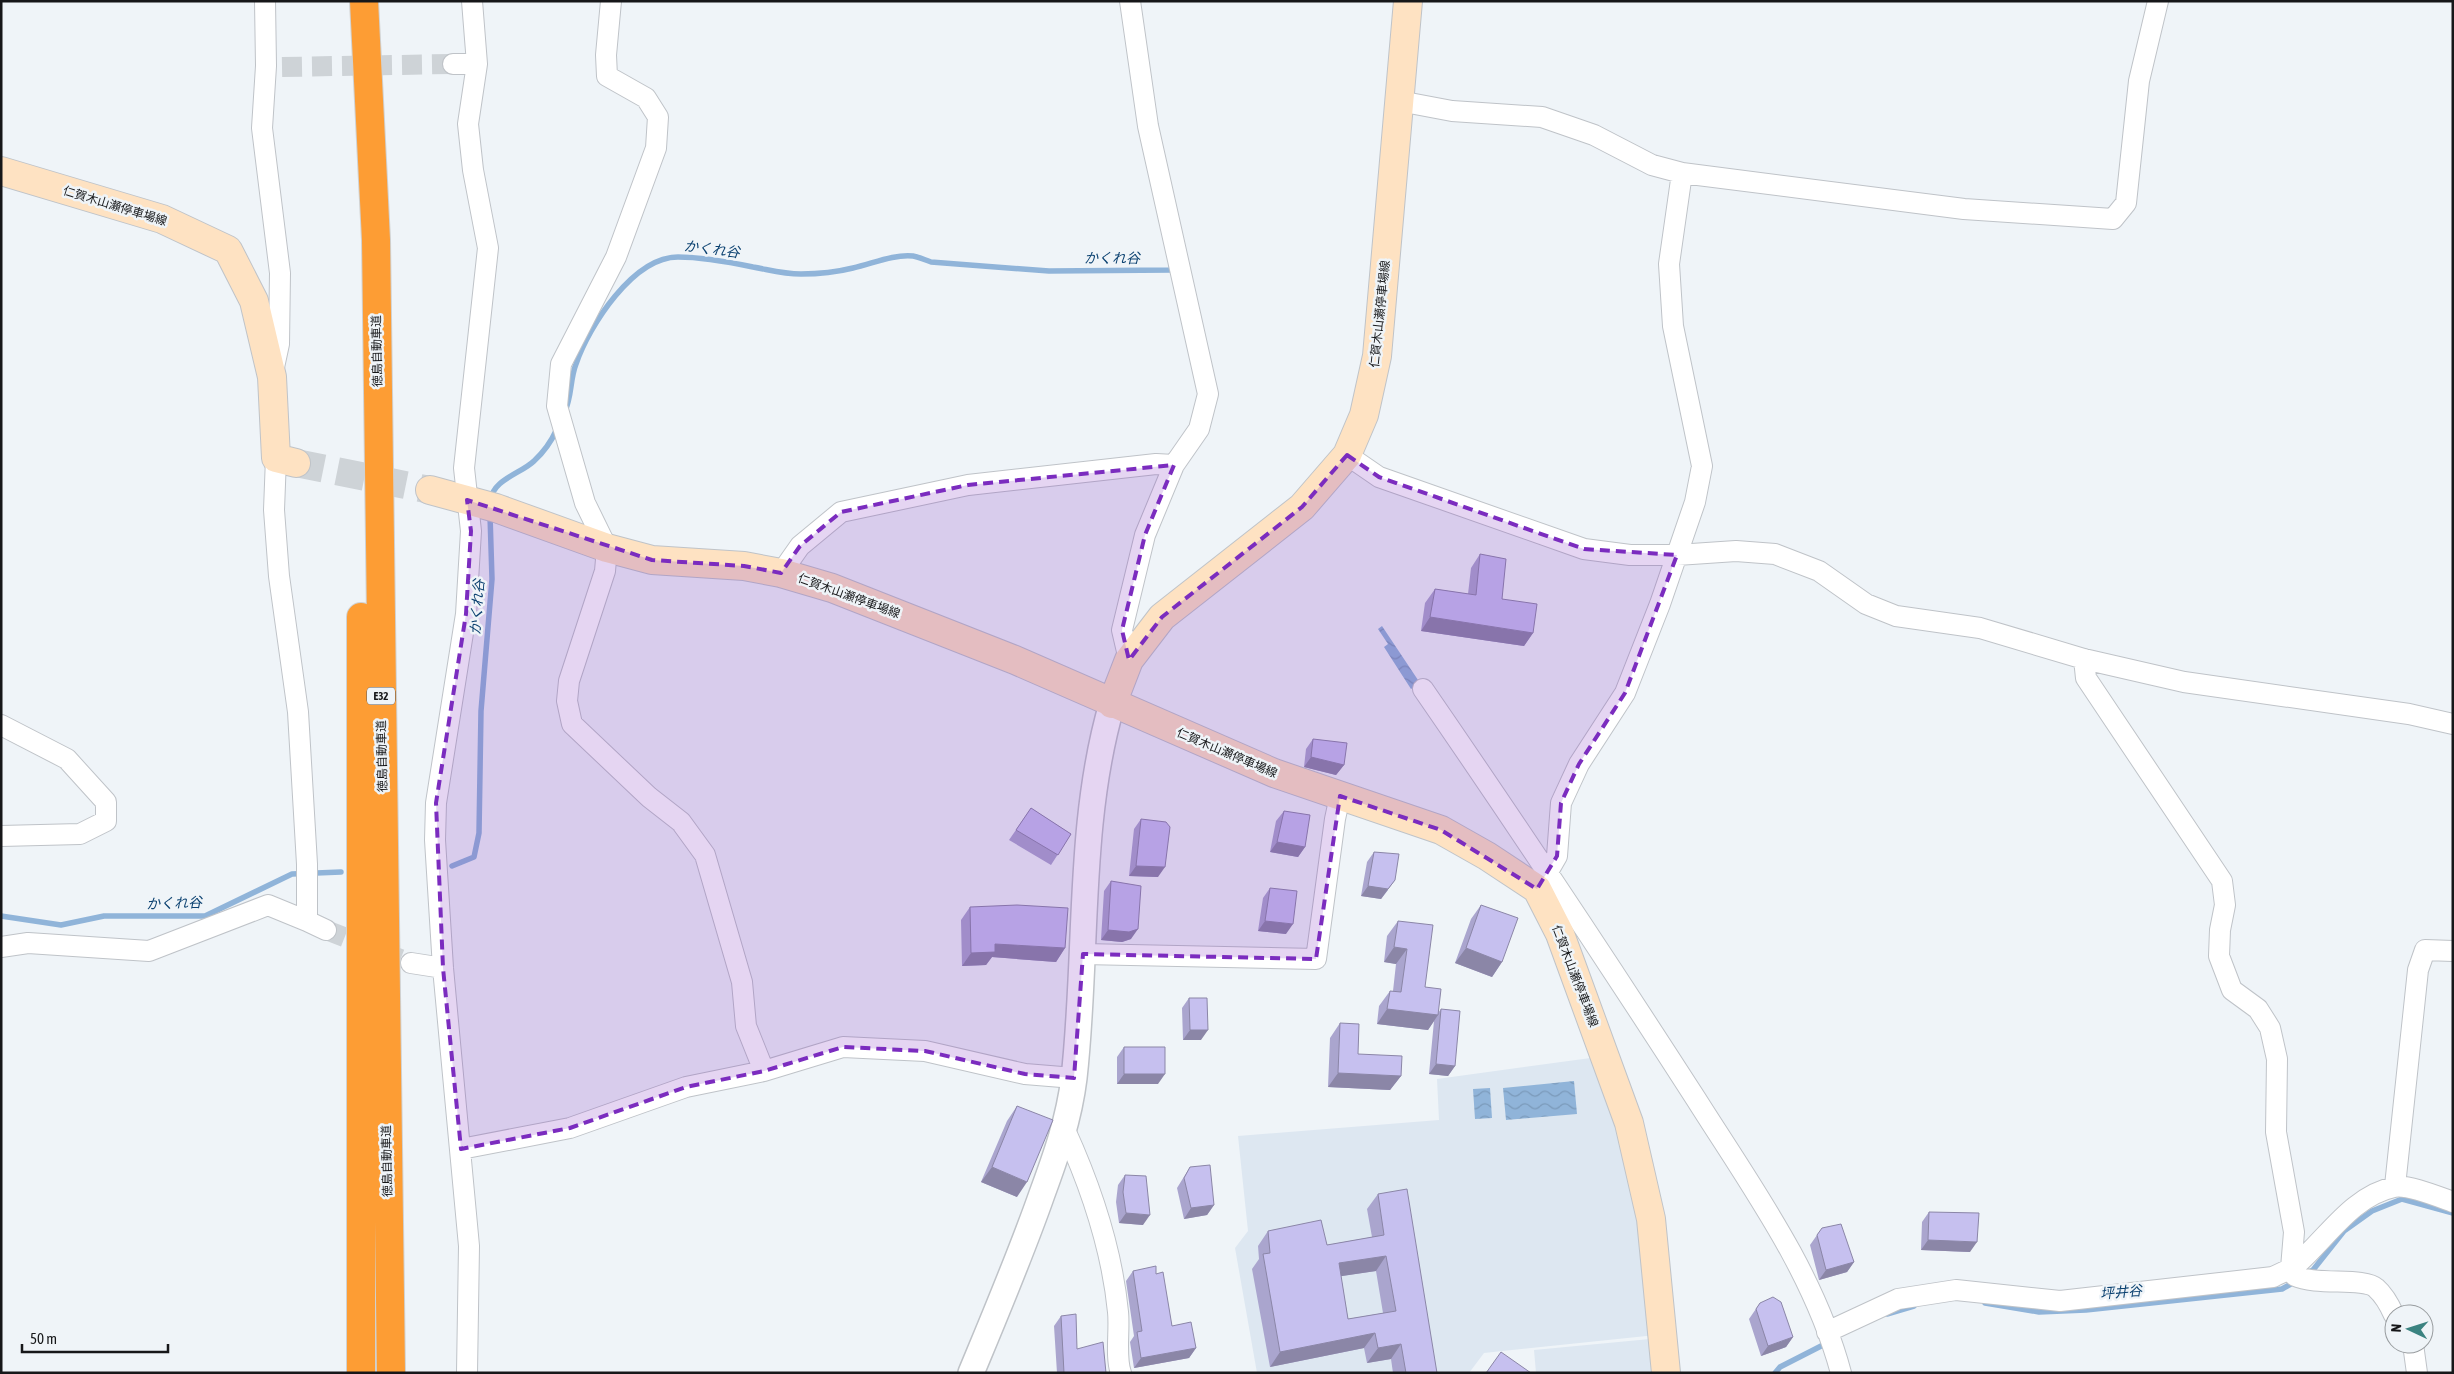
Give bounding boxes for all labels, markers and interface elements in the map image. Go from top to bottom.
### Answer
street label: 仁賀木山瀬停車場線 [61,184,169,228]
water label: かくれ谷 [683,238,742,260]
water label: かくれ谷 [1084,250,1141,266]
street label: 仁賀木山瀬停車場線 [1367,260,1393,368]
street label: 徳島自動車道 [369,315,385,387]
street label: 仁賀木山瀬停車場線 [796,571,902,621]
water label: かくれ谷 [467,578,487,635]
road number: E32 [367,688,395,704]
street label: 徳島自動車道 [374,720,390,792]
street label: 仁賀木山瀬停車場線 [1175,725,1279,781]
water label: かくれ谷 [146,894,203,912]
street label: 仁賀木山瀬停車場線 [1549,923,1601,1029]
street label: 徳島自動車道 [379,1125,395,1197]
water label: 坪井谷 [2099,1282,2144,1302]
north arrow [2384,1304,2434,1354]
scale bar [22,1322,169,1354]
text: N [2388,1323,2404,1333]
text: 50 m [30,1330,57,1347]

